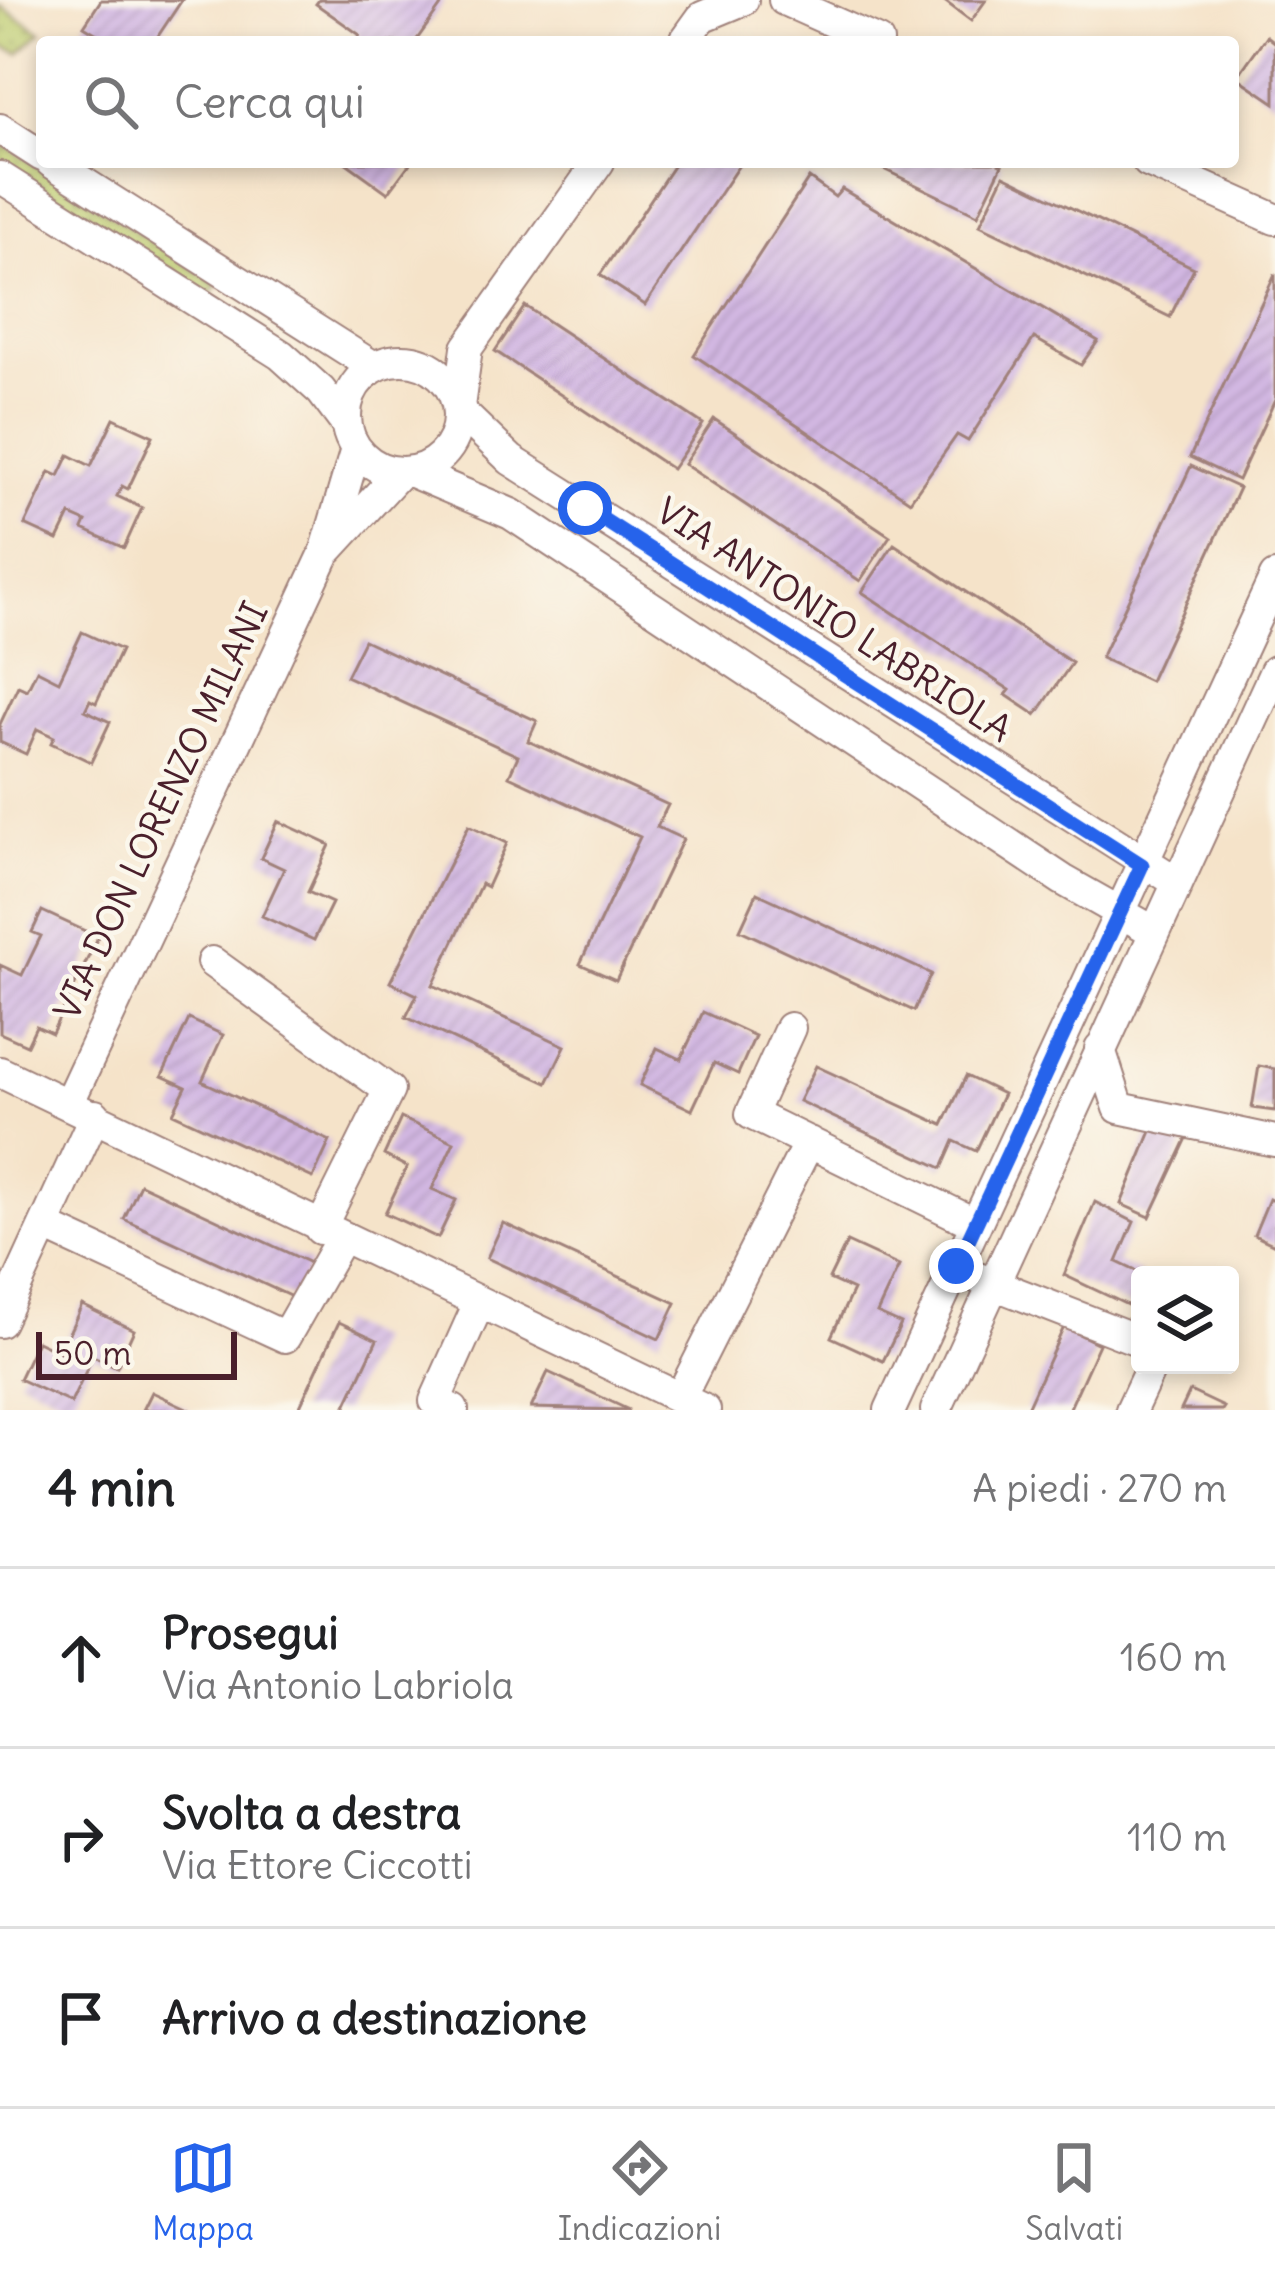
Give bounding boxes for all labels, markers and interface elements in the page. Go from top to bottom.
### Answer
search box [36,36,1239,168]
icon: search [78,69,144,135]
text: Cerca qui [174,74,365,130]
route start [558,481,612,535]
street label: VIA ANTONIO LABRIOLA [648,488,1020,752]
street label: VIA DON LORENZO MILANI [44,595,278,1027]
route end [929,1239,983,1293]
map controls [1131,1266,1239,1374]
button: layers [1131,1266,1239,1374]
scale bar [36,1326,237,1379]
text: 50 m [54,1332,131,1374]
text: 4 min [48,1456,175,1520]
text: A piedi · 270 m [972,1464,1227,1513]
text: Prosegui [162,1605,339,1661]
icon: ahead [48,1625,114,1691]
text: 160 m [1120,1633,1227,1682]
text: Via Antonio Labriola [162,1661,514,1710]
text: Svolta a destra [162,1785,461,1841]
icon: right [48,1805,114,1871]
text: 110 m [1127,1813,1227,1862]
text: Via Ettore Ciccotti [162,1841,472,1890]
icon: arrive [48,1985,114,2051]
text: Arrivo a destinazione [162,1990,587,2046]
tab: Mappa [152,2135,254,2249]
tab: Indicazioni [558,2135,721,2249]
tab: Salvati [1025,2135,1123,2249]

